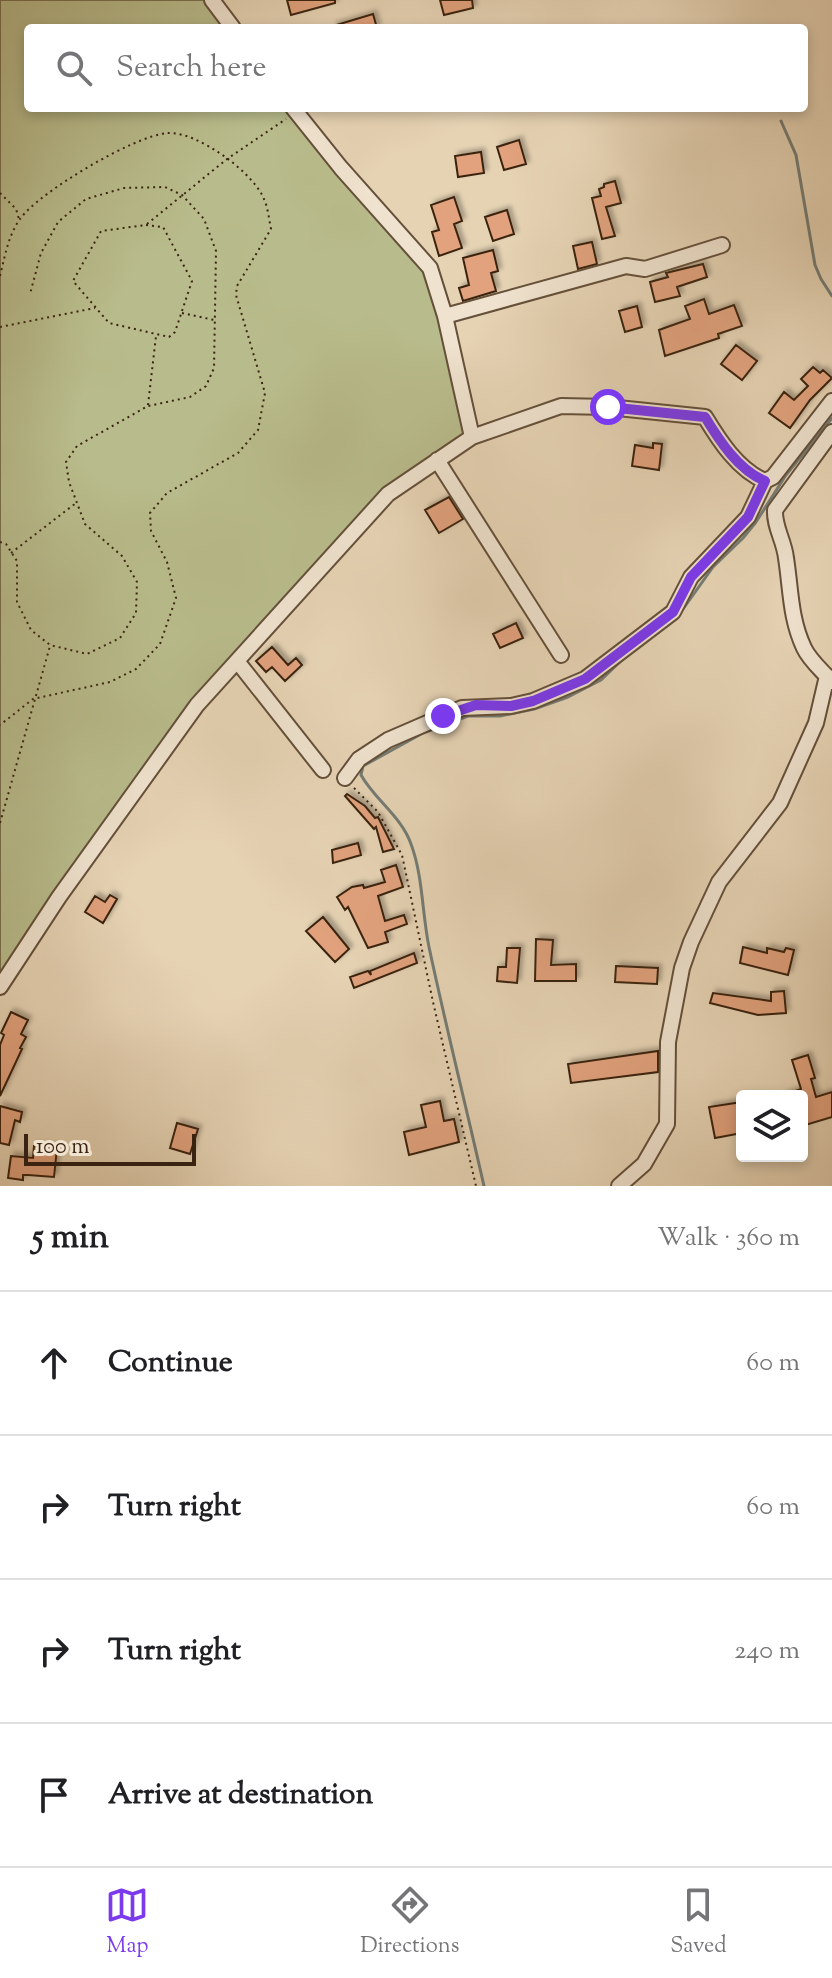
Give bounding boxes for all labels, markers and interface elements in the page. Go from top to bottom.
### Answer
search box [24,24,808,112]
icon: search [52,46,96,90]
text: Search here [116,47,266,90]
route start [590,389,626,425]
route end [425,698,461,734]
map controls [736,1090,808,1162]
button: layers [736,1090,808,1162]
scale bar [24,1130,196,1166]
text: 100 m [36,1132,89,1164]
text: 5 min [32,1214,109,1263]
text: Walk · 360 m [657,1220,800,1257]
icon: ahead [32,1341,76,1385]
text: Continue [108,1342,233,1385]
text: 60 m [746,1345,800,1382]
icon: right [32,1485,76,1529]
text: Turn right [108,1486,241,1529]
text: 60 m [746,1489,800,1526]
icon: right [32,1629,76,1673]
text: Turn right [108,1630,241,1673]
text: 240 m [734,1633,800,1670]
icon: arrive [32,1773,76,1817]
text: Arrive at destination [108,1774,373,1817]
tab: Map [105,1883,149,1963]
tab: Directions [360,1883,459,1963]
tab: Saved [670,1883,727,1963]

